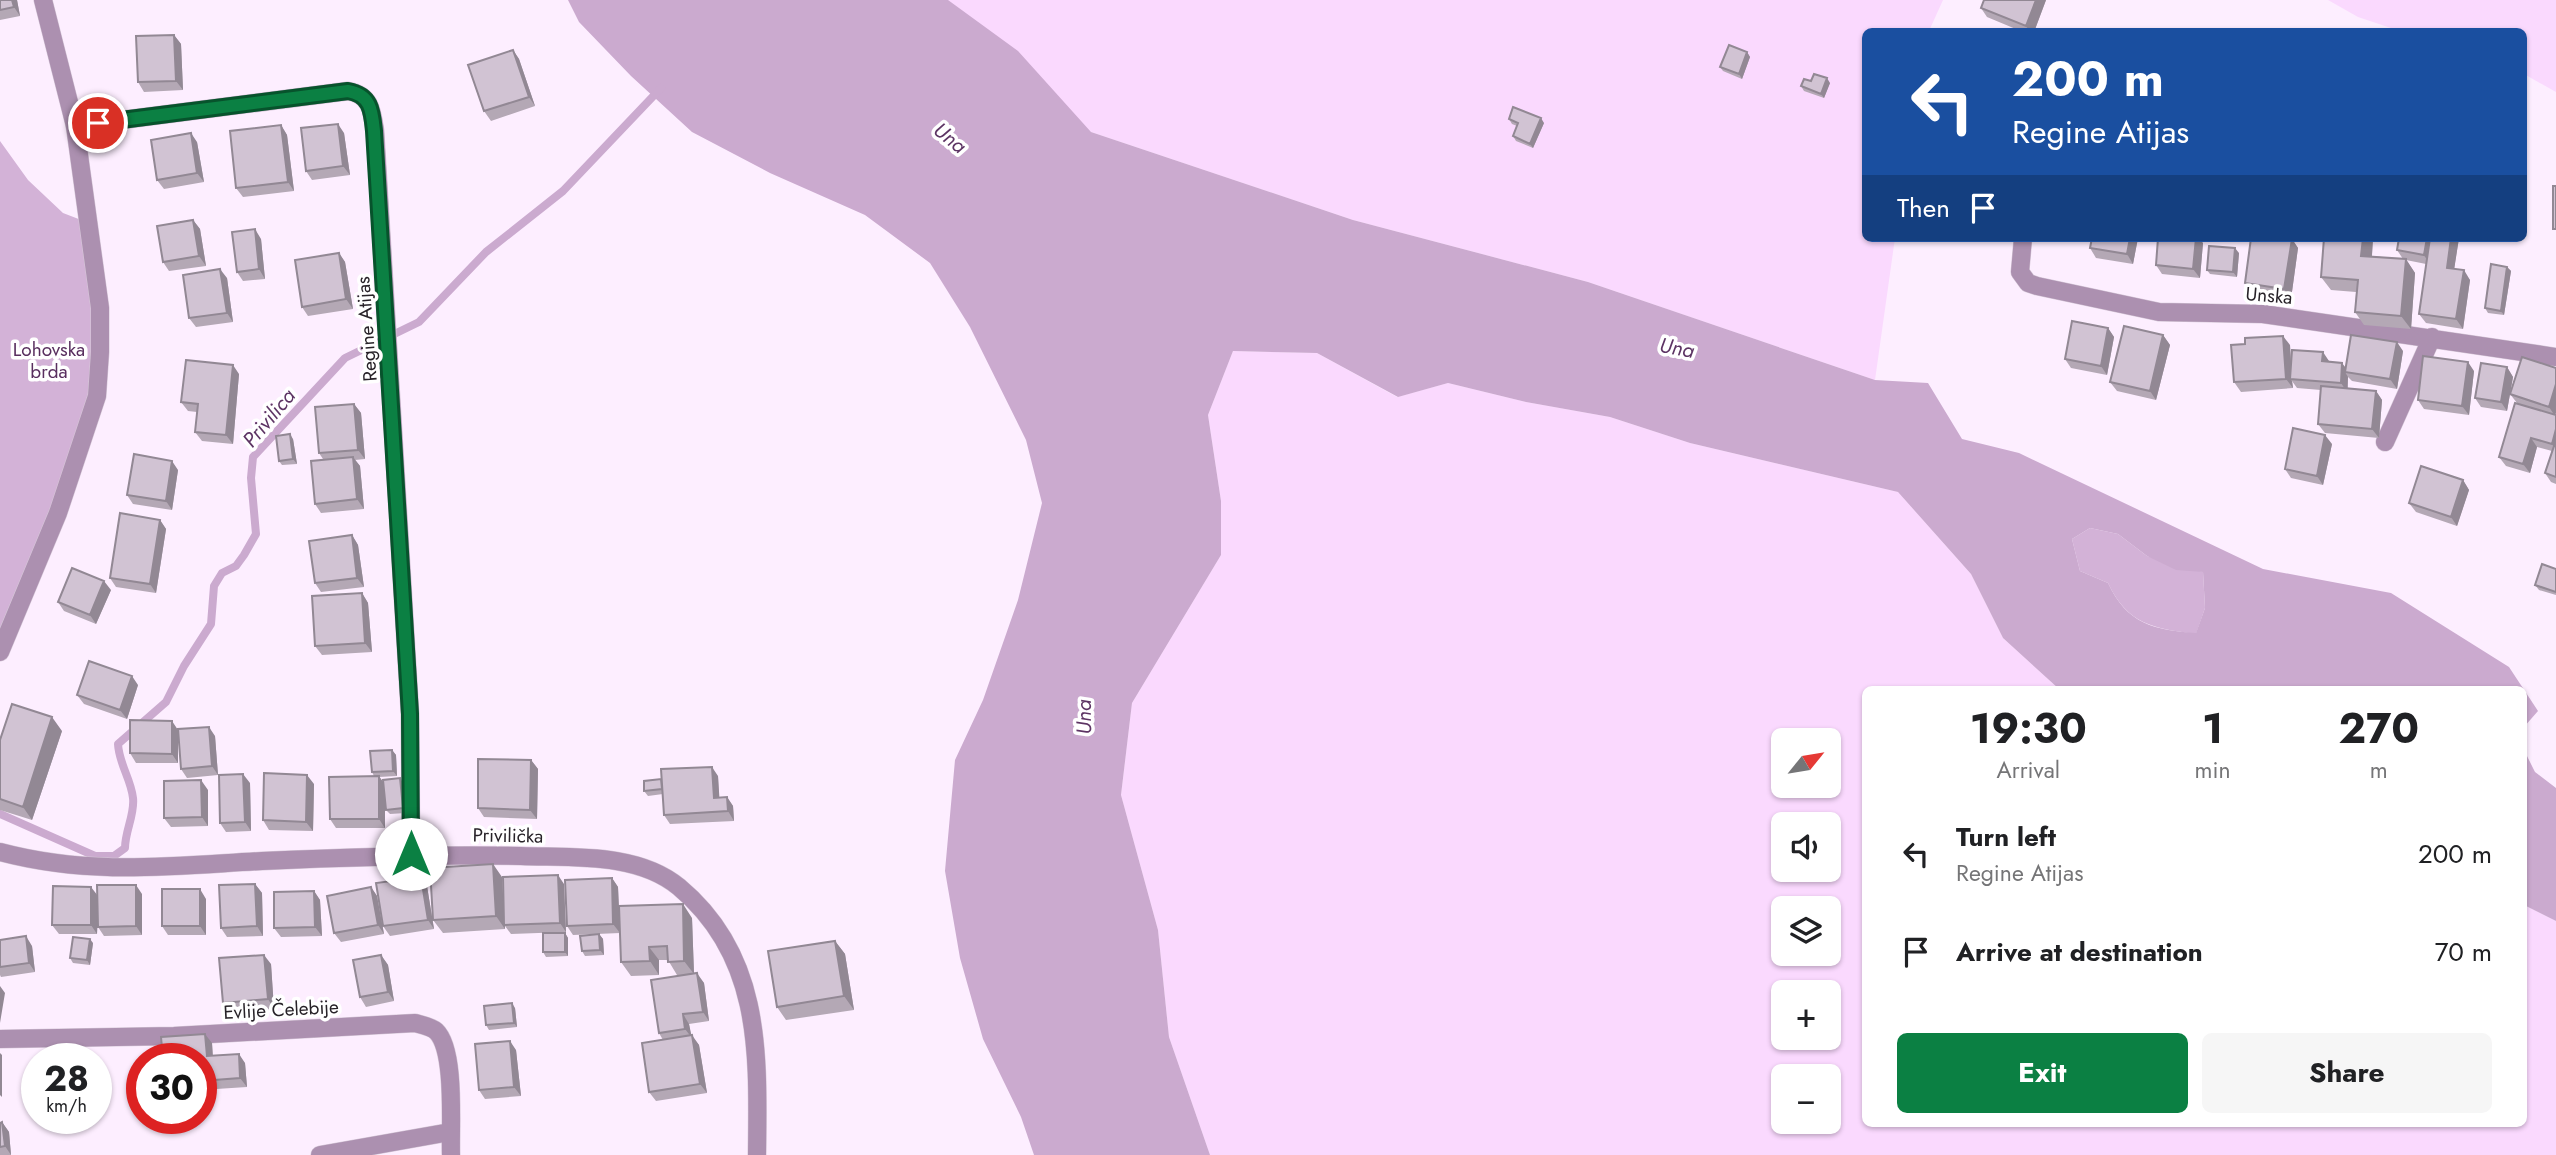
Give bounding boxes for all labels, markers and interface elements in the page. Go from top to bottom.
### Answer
text: 200 m [2012,44,2164,114]
icon: left [1897,56,1988,147]
pin [68,93,128,153]
icon: arrive [79,104,117,142]
text: Regine Atijas [2012,109,2189,155]
water label: Una [927,115,973,161]
text: Then [1897,189,1950,227]
icon: arrive [1964,189,2002,227]
street label: Regine Atijas [349,275,384,382]
street label: Unska [2244,280,2294,311]
water label: Una [1657,330,1697,366]
park label: Lohovska brda [13,336,85,385]
water label: Privilica [235,382,303,454]
text: 19:30 [1970,698,2087,759]
text: 1 [2202,698,2223,759]
text: 270 [2338,698,2419,759]
water label: Una [1069,699,1099,735]
north arrow [1771,728,1841,798]
map controls [1771,728,1841,1134]
text: Arrival [1997,753,2060,787]
text: min [2195,753,2231,787]
text: m [2370,753,2388,787]
button: sound [1771,812,1841,882]
position arrow [374,817,448,891]
text: Turn left [1956,818,2056,856]
street label: Privilička [472,821,544,850]
icon: left [1897,835,1935,873]
text: 200 m [2418,835,2492,873]
text: Regine Atijas [1956,856,2083,890]
button: layers [1771,896,1841,966]
icon: arrive [1897,933,1935,971]
text: Arrive at destination [1956,933,2203,971]
text: 70 m [2435,933,2492,971]
button: + [1771,980,1841,1050]
street label: Evlije Čelebije [223,993,340,1026]
button: Exit [1897,1033,2188,1113]
button: Share [2202,1033,2492,1113]
speed limit sign: 30 [126,1043,217,1134]
text: 28 [44,1054,89,1104]
button: − [1771,1064,1841,1134]
text: km/h [46,1093,87,1119]

